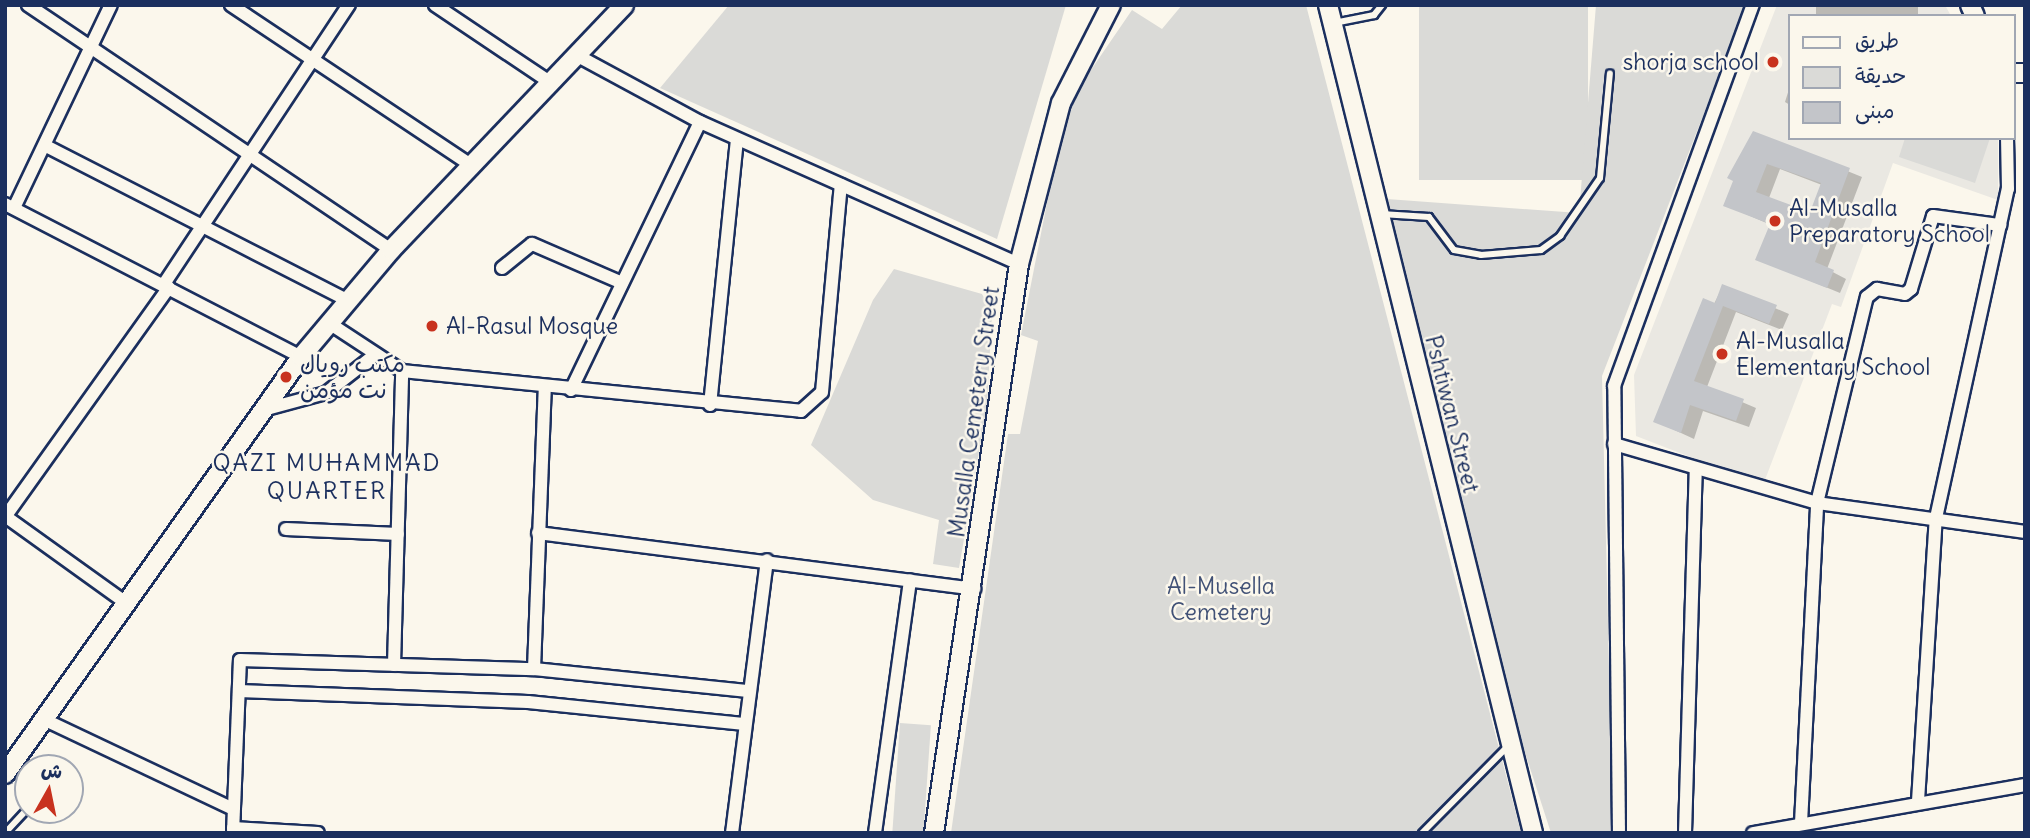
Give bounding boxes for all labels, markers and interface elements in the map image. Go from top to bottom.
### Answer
legend [1788,14,2016,140]
text: طريق [1855,27,1899,54]
place label: shorja school [1623,48,1759,76]
marker: shorja school [1765,54,1781,70]
text: حديقة [1855,62,1906,89]
text: مبنى [1855,97,1894,124]
place label: Al-Musalla Preparatory School [1789,194,1990,248]
marker: Al-Musalla Preparatory School [1767,213,1783,229]
street label: Musalla Cemetery Street [943,285,1005,539]
place label: Al-Rasul Mosque [446,312,618,340]
marker: Al-Rasul Mosque [424,318,440,334]
place label: Al-Musalla Elementary School [1736,327,1930,381]
street label: Pshtiwan Street [1419,332,1485,496]
marker: Al-Musalla Elementary School [1714,346,1730,362]
place label: مكتب رويال نت مؤمن [300,350,405,404]
marker: مكتب رويال نت مؤمن [278,369,294,385]
district label: QAZI MUHAMMAD QUARTER [214,449,440,505]
park label: Al-Musella Cemetery [1167,572,1275,626]
north arrow [14,754,84,824]
text: ش [40,757,64,784]

